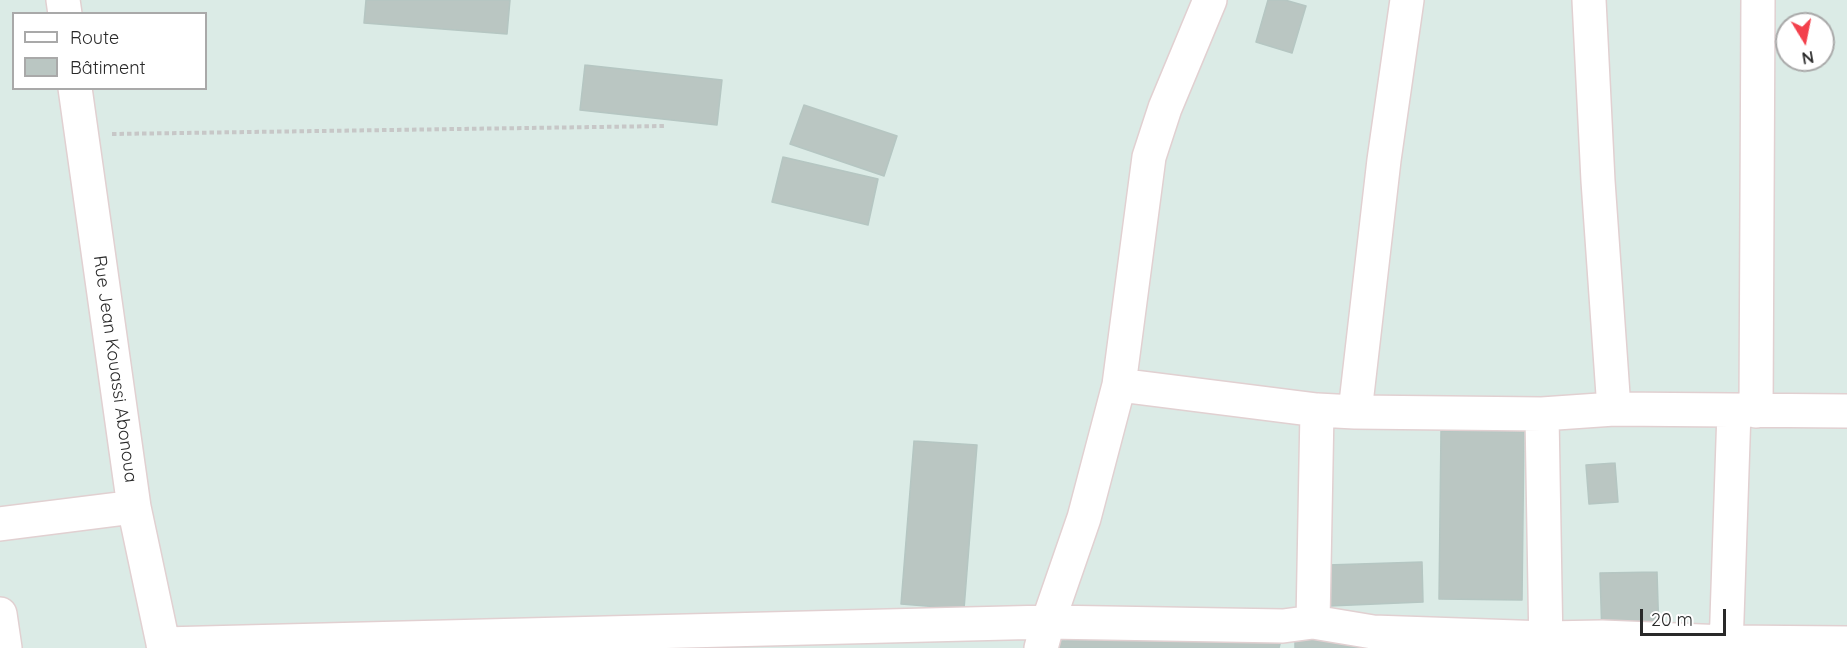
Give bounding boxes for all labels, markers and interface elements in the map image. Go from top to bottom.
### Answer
legend [12,12,207,90]
north arrow [1775,12,1835,72]
text: Route [70,26,119,49]
text: N [1800,47,1815,69]
text: Bâtiment [70,56,146,79]
street label: Rue Jean Kouassi Abonoua [88,254,142,484]
scale bar [1643,597,1728,635]
text: 20 m [1651,608,1693,631]

